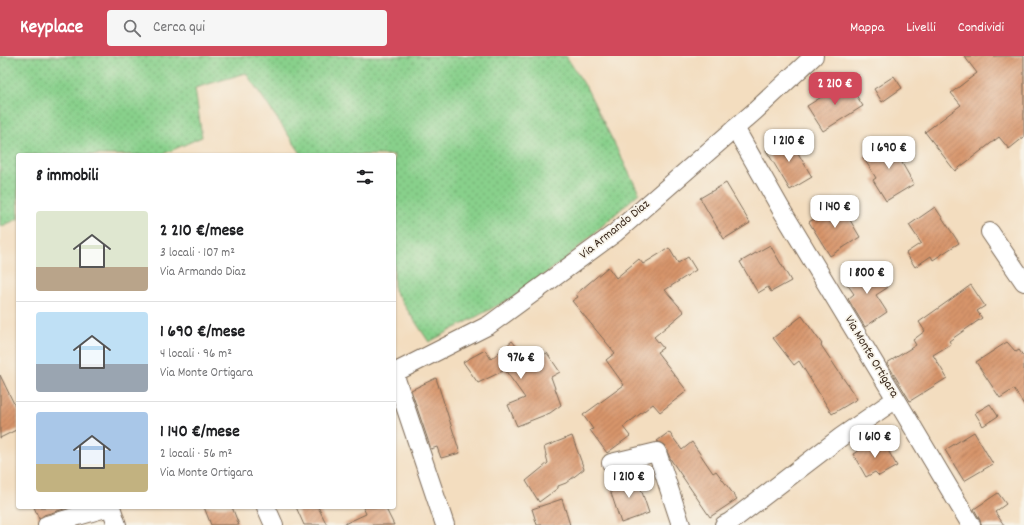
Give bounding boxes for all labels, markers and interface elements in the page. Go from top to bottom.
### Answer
search box [107,10,387,46]
text: Keyplace [20,15,83,42]
icon: search [121,17,143,39]
text: Cerca qui [153,17,205,39]
text: Mappa [850,18,884,38]
text: Livelli [906,18,936,38]
text: Condividi [958,18,1004,38]
pin: 2 210 € [798,72,872,106]
text: 2 210 € [818,75,852,94]
pin: 1 210 € [752,129,826,163]
text: 1 210 € [773,132,805,151]
pin: 1 690 € [852,136,926,170]
text: 1 690 € [871,139,907,158]
text: 8 immobili [36,165,98,189]
icon: filters [354,166,376,188]
pin: 1 140 € [798,195,872,229]
street label: Via Armando Diaz [576,196,654,264]
text: 1 140 € [819,198,851,217]
text: 2 210 €/mese [160,220,244,244]
icon: home [68,227,116,275]
text: 3 locali · 107 m² [160,244,235,263]
pin: 1 800 € [830,261,904,295]
text: Via Armando Diaz [160,263,246,282]
text: 1 800 € [849,264,885,283]
street label: Via Monte Ortigara [839,312,904,402]
text: 1 690 €/mese [160,321,245,345]
icon: home [68,328,116,376]
text: 4 locali · 96 m² [160,345,232,364]
pin: 976 € [493,346,549,380]
text: 976 € [507,349,535,368]
text: Via Monte Ortigara [160,364,253,383]
text: 1 140 €/mese [160,421,240,445]
pin: 1 610 € [838,425,912,459]
icon: home [68,428,116,476]
text: 1 610 € [859,428,891,447]
text: 2 locali · 56 m² [160,445,232,464]
text: Via Monte Ortigara [160,464,253,483]
pin: 1 210 € [592,465,666,499]
text: 1 210 € [613,468,645,487]

